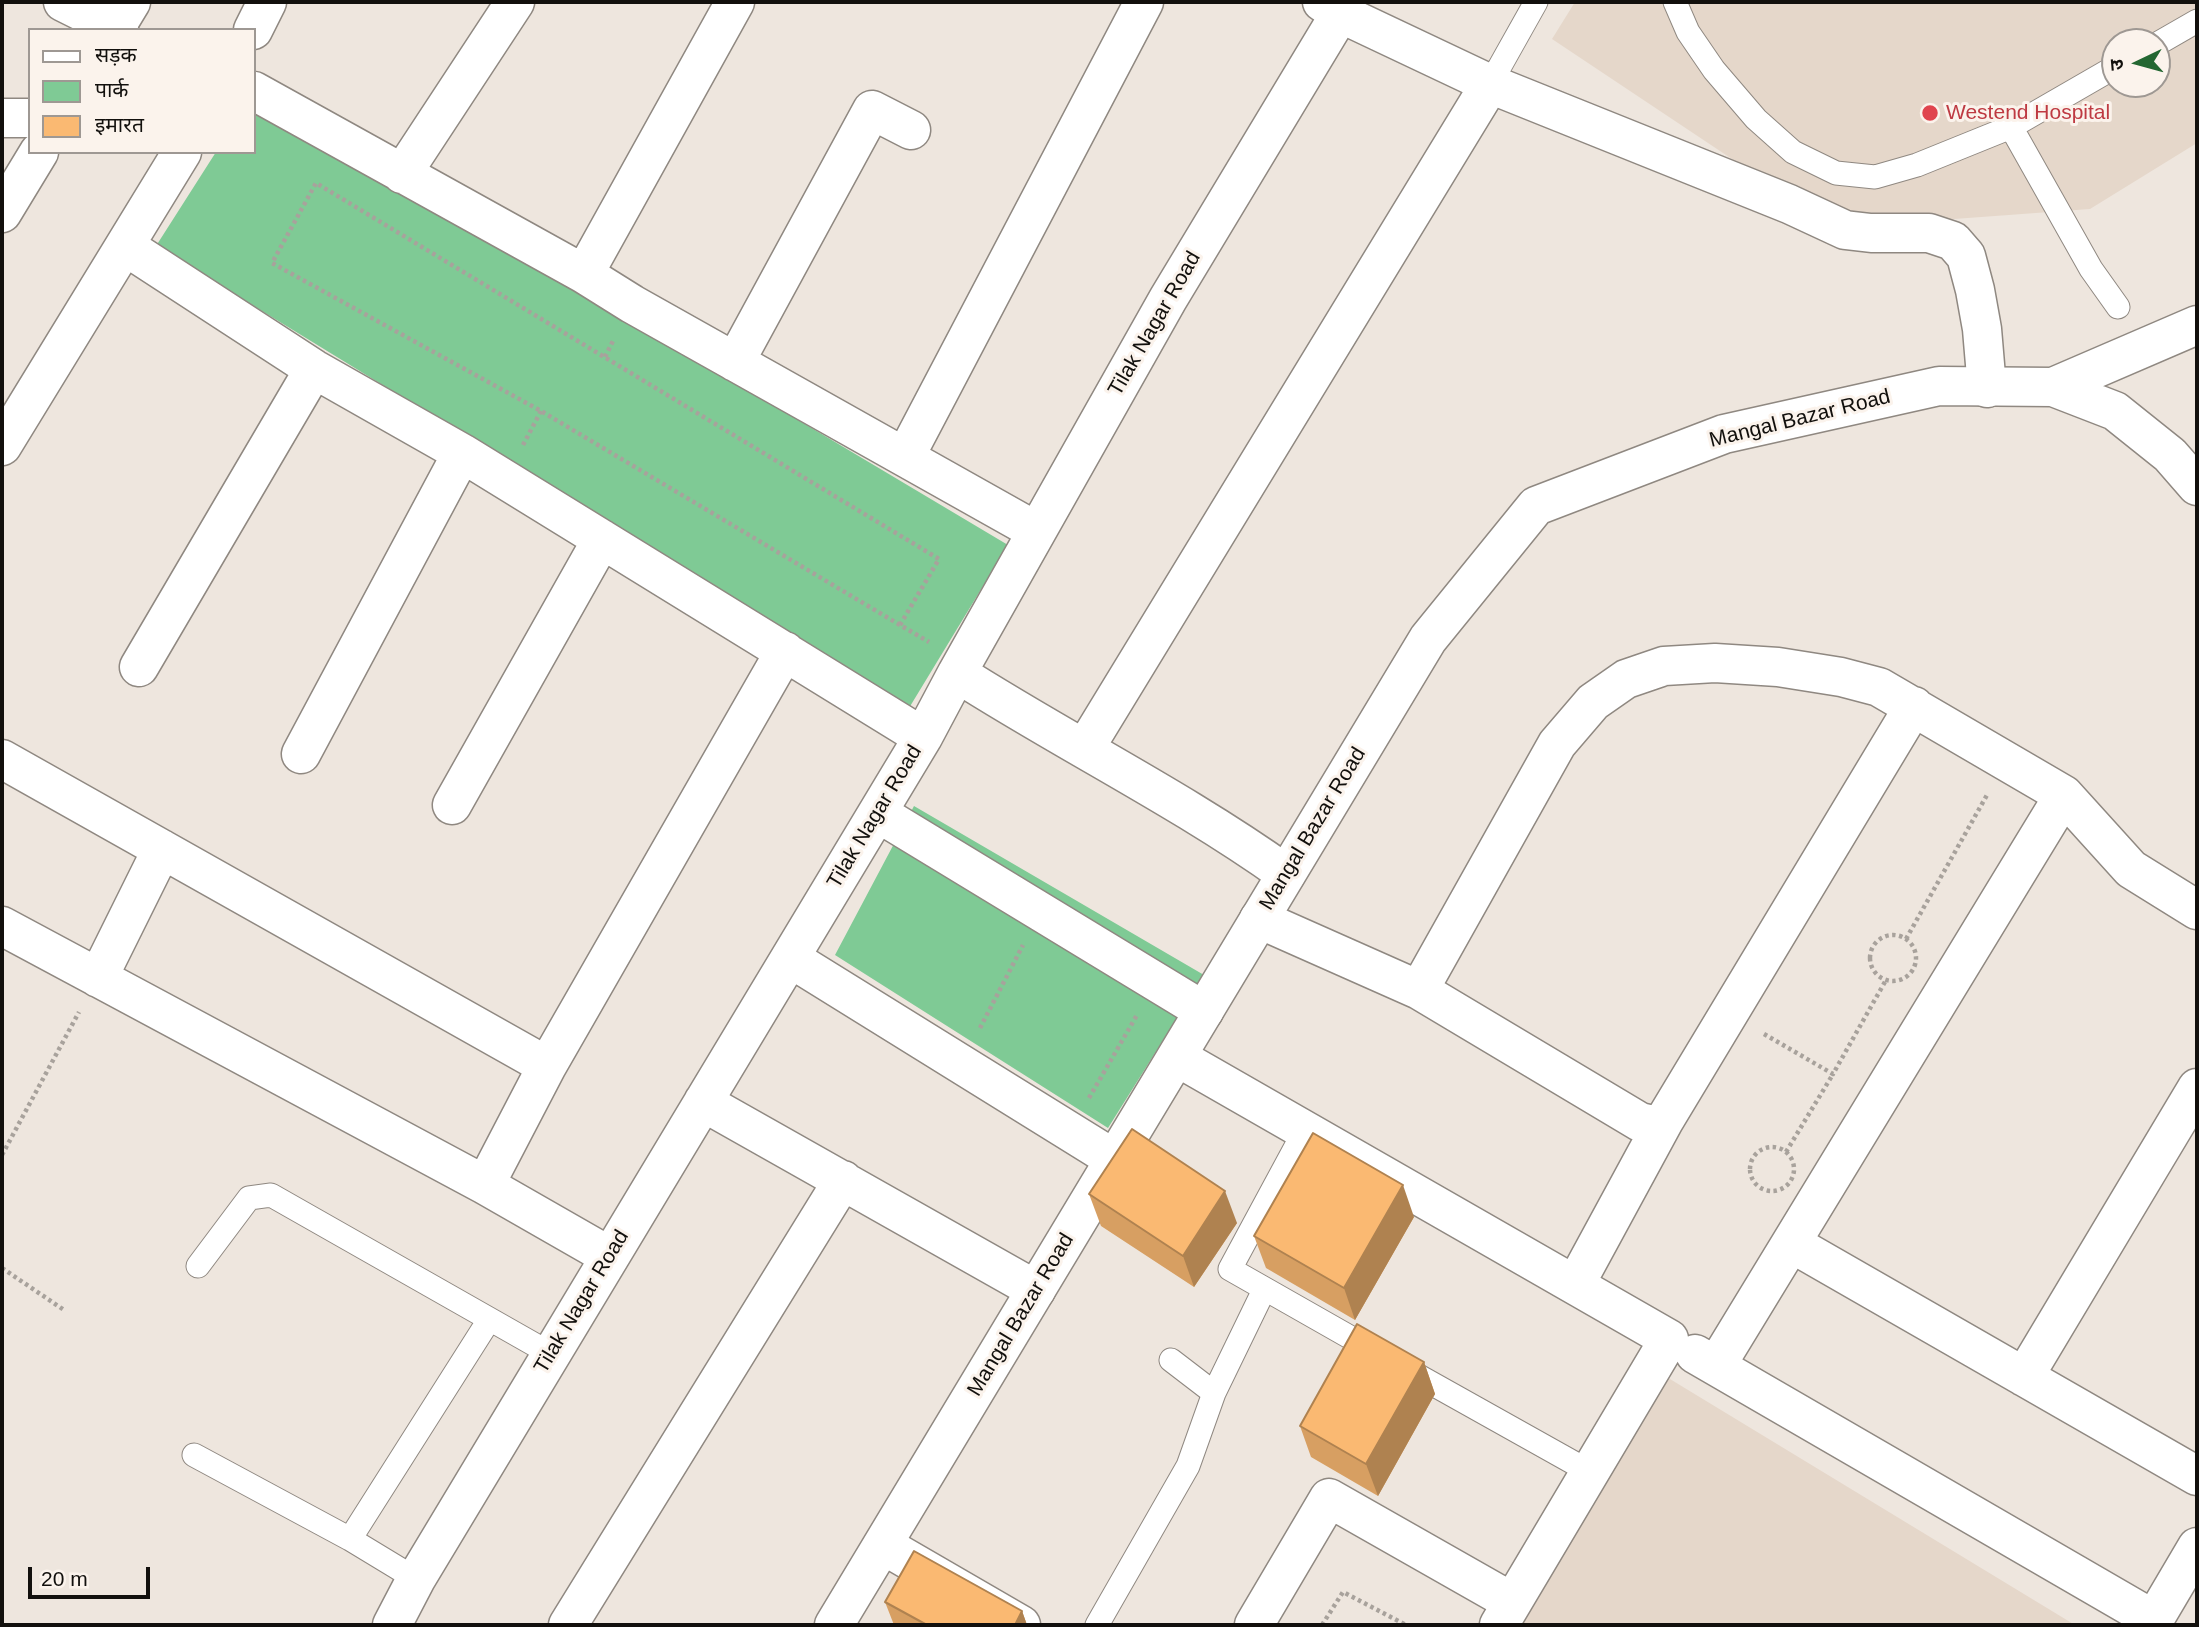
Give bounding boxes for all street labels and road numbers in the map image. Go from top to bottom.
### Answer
street label: Tilak Nagar Road [1103,247,1207,401]
street label: Mangal Bazar Road [1707,384,1893,454]
street label: Tilak Nagar Road [822,741,928,893]
street label: Mangal Bazar Road [1254,743,1372,915]
street label: Tilak Nagar Road [529,1226,635,1378]
street label: Mangal Bazar Road [962,1229,1080,1401]

